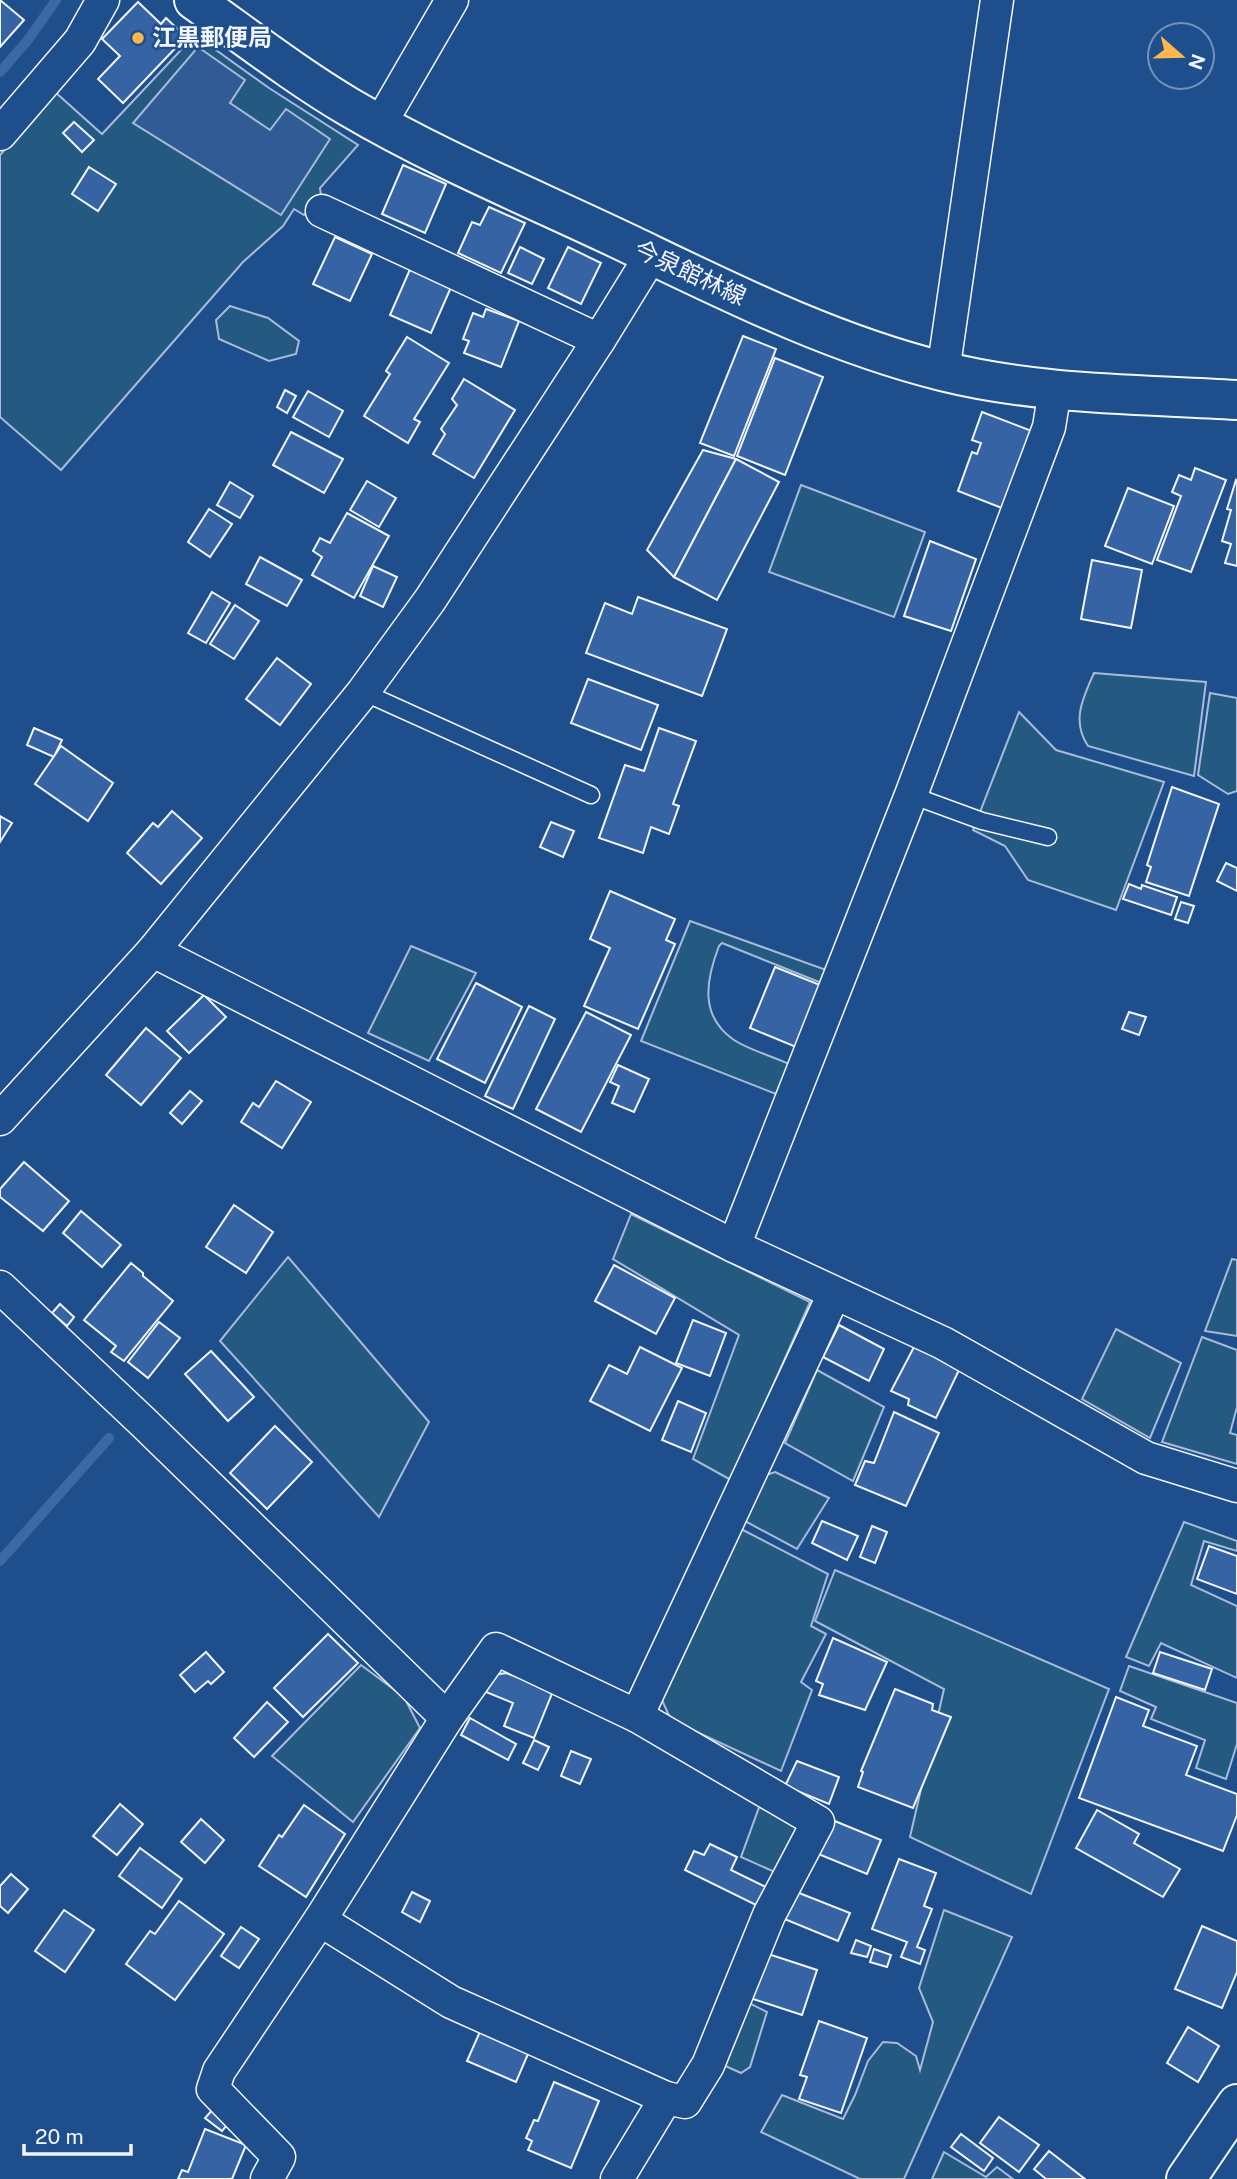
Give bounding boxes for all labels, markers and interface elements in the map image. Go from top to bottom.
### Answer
north arrow [1146,21,1216,91]
place label: 江黒郵便局 [152,23,272,51]
marker: 江黒郵便局 [130,30,146,46]
text: N [1184,51,1210,73]
street label: 今泉館林線 [630,234,751,310]
scale bar [24,2112,131,2156]
text: 20 m [35,2124,84,2149]

